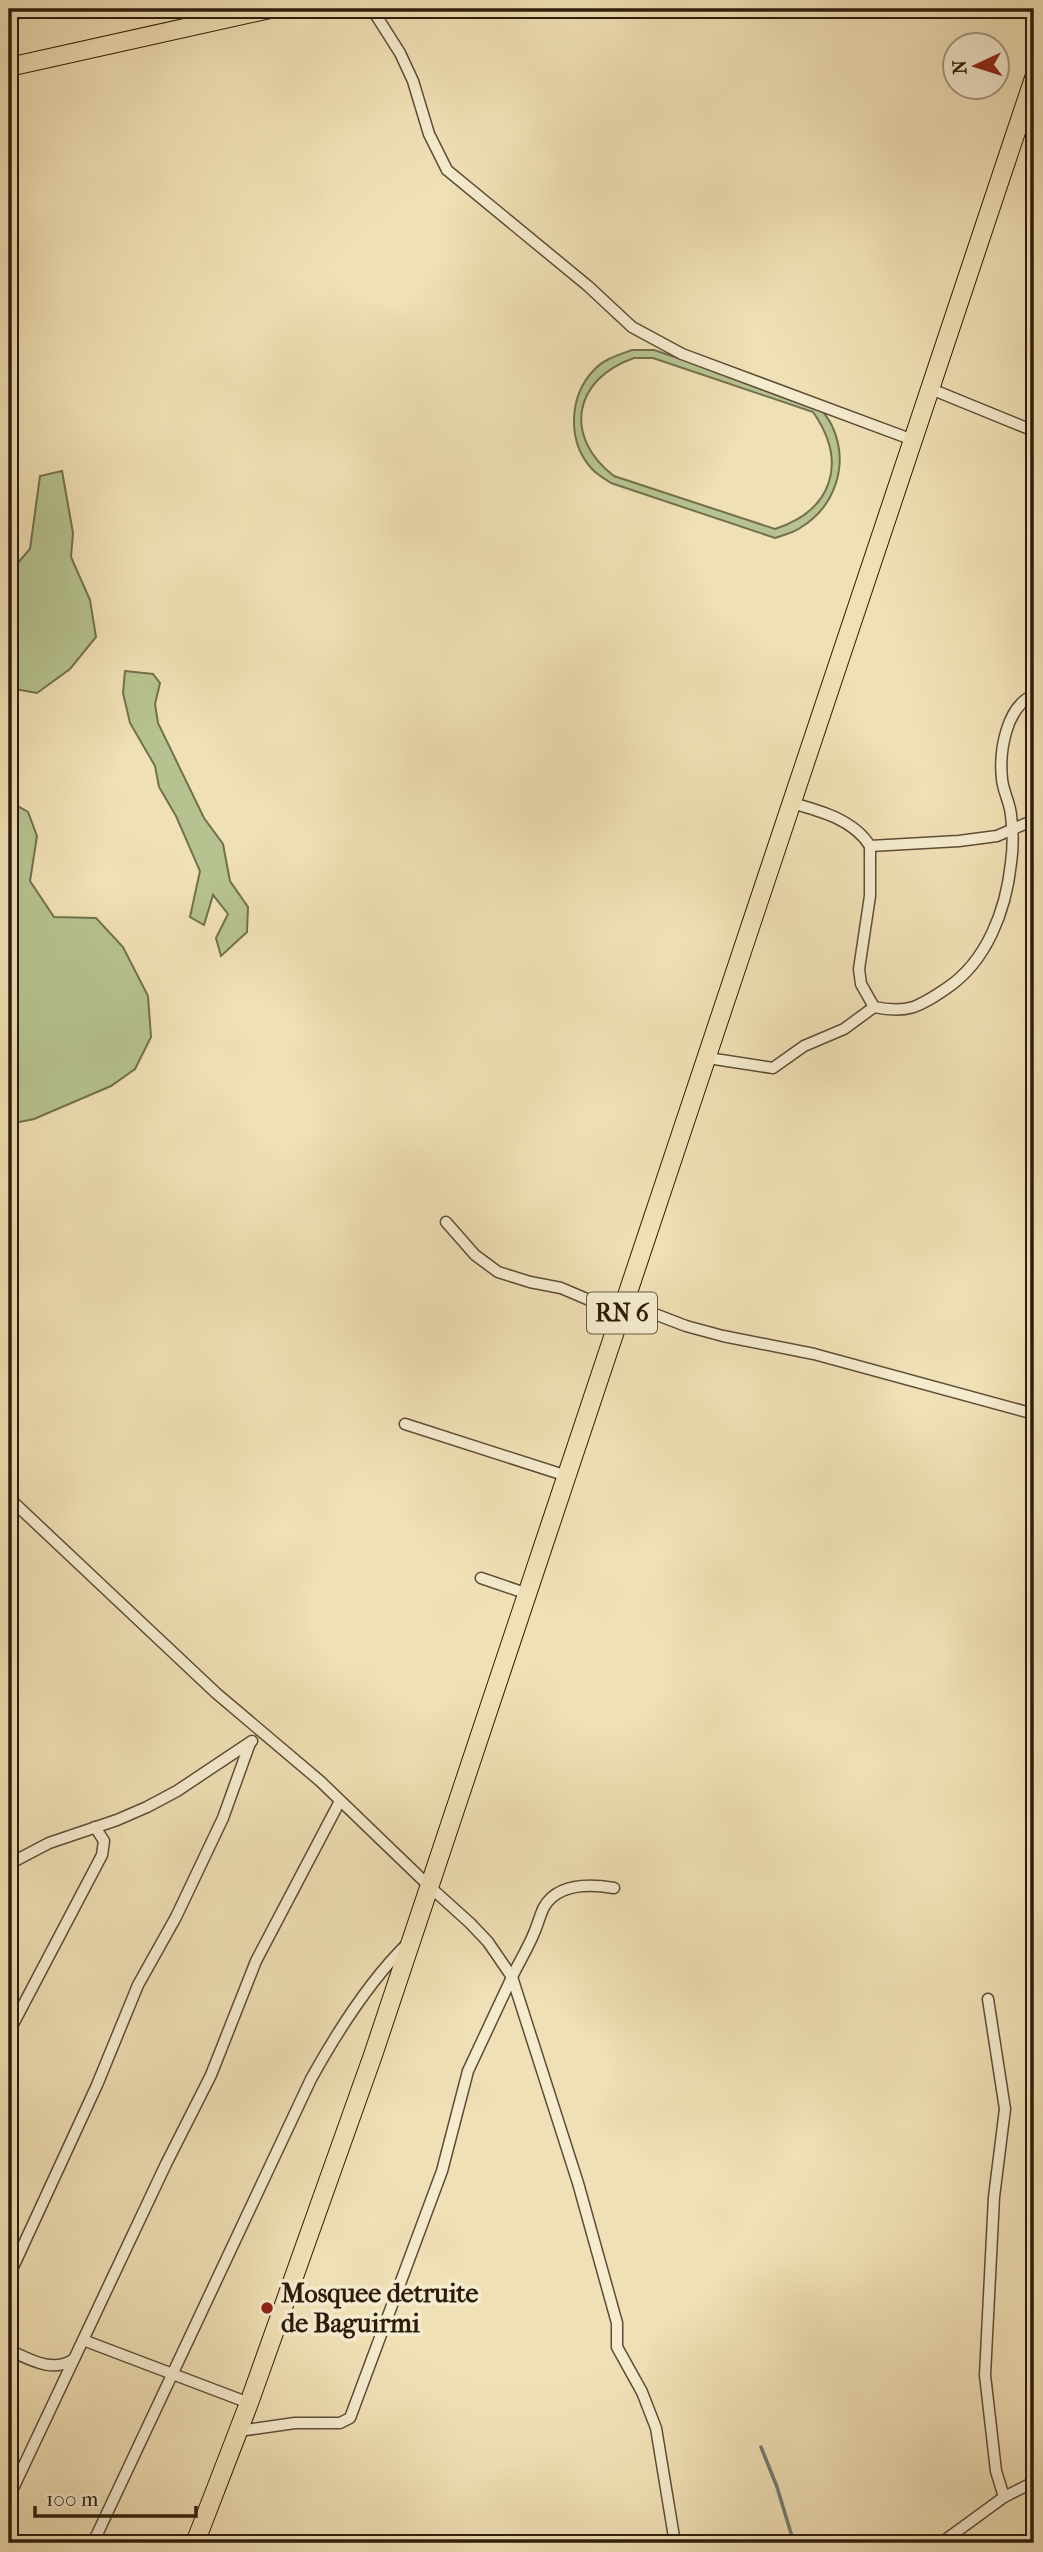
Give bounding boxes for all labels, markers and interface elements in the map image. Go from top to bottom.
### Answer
north arrow [942,32,1012,102]
text: N [949,59,972,75]
road number: RN 6 [587,1293,657,1334]
place label: Mosquee detruite de Baguirmi [281,2278,479,2339]
marker: Mosquee detruite de Baguirmi [259,2300,275,2316]
scale bar [35,2475,196,2519]
text: 100 m [46,2487,99,2511]

